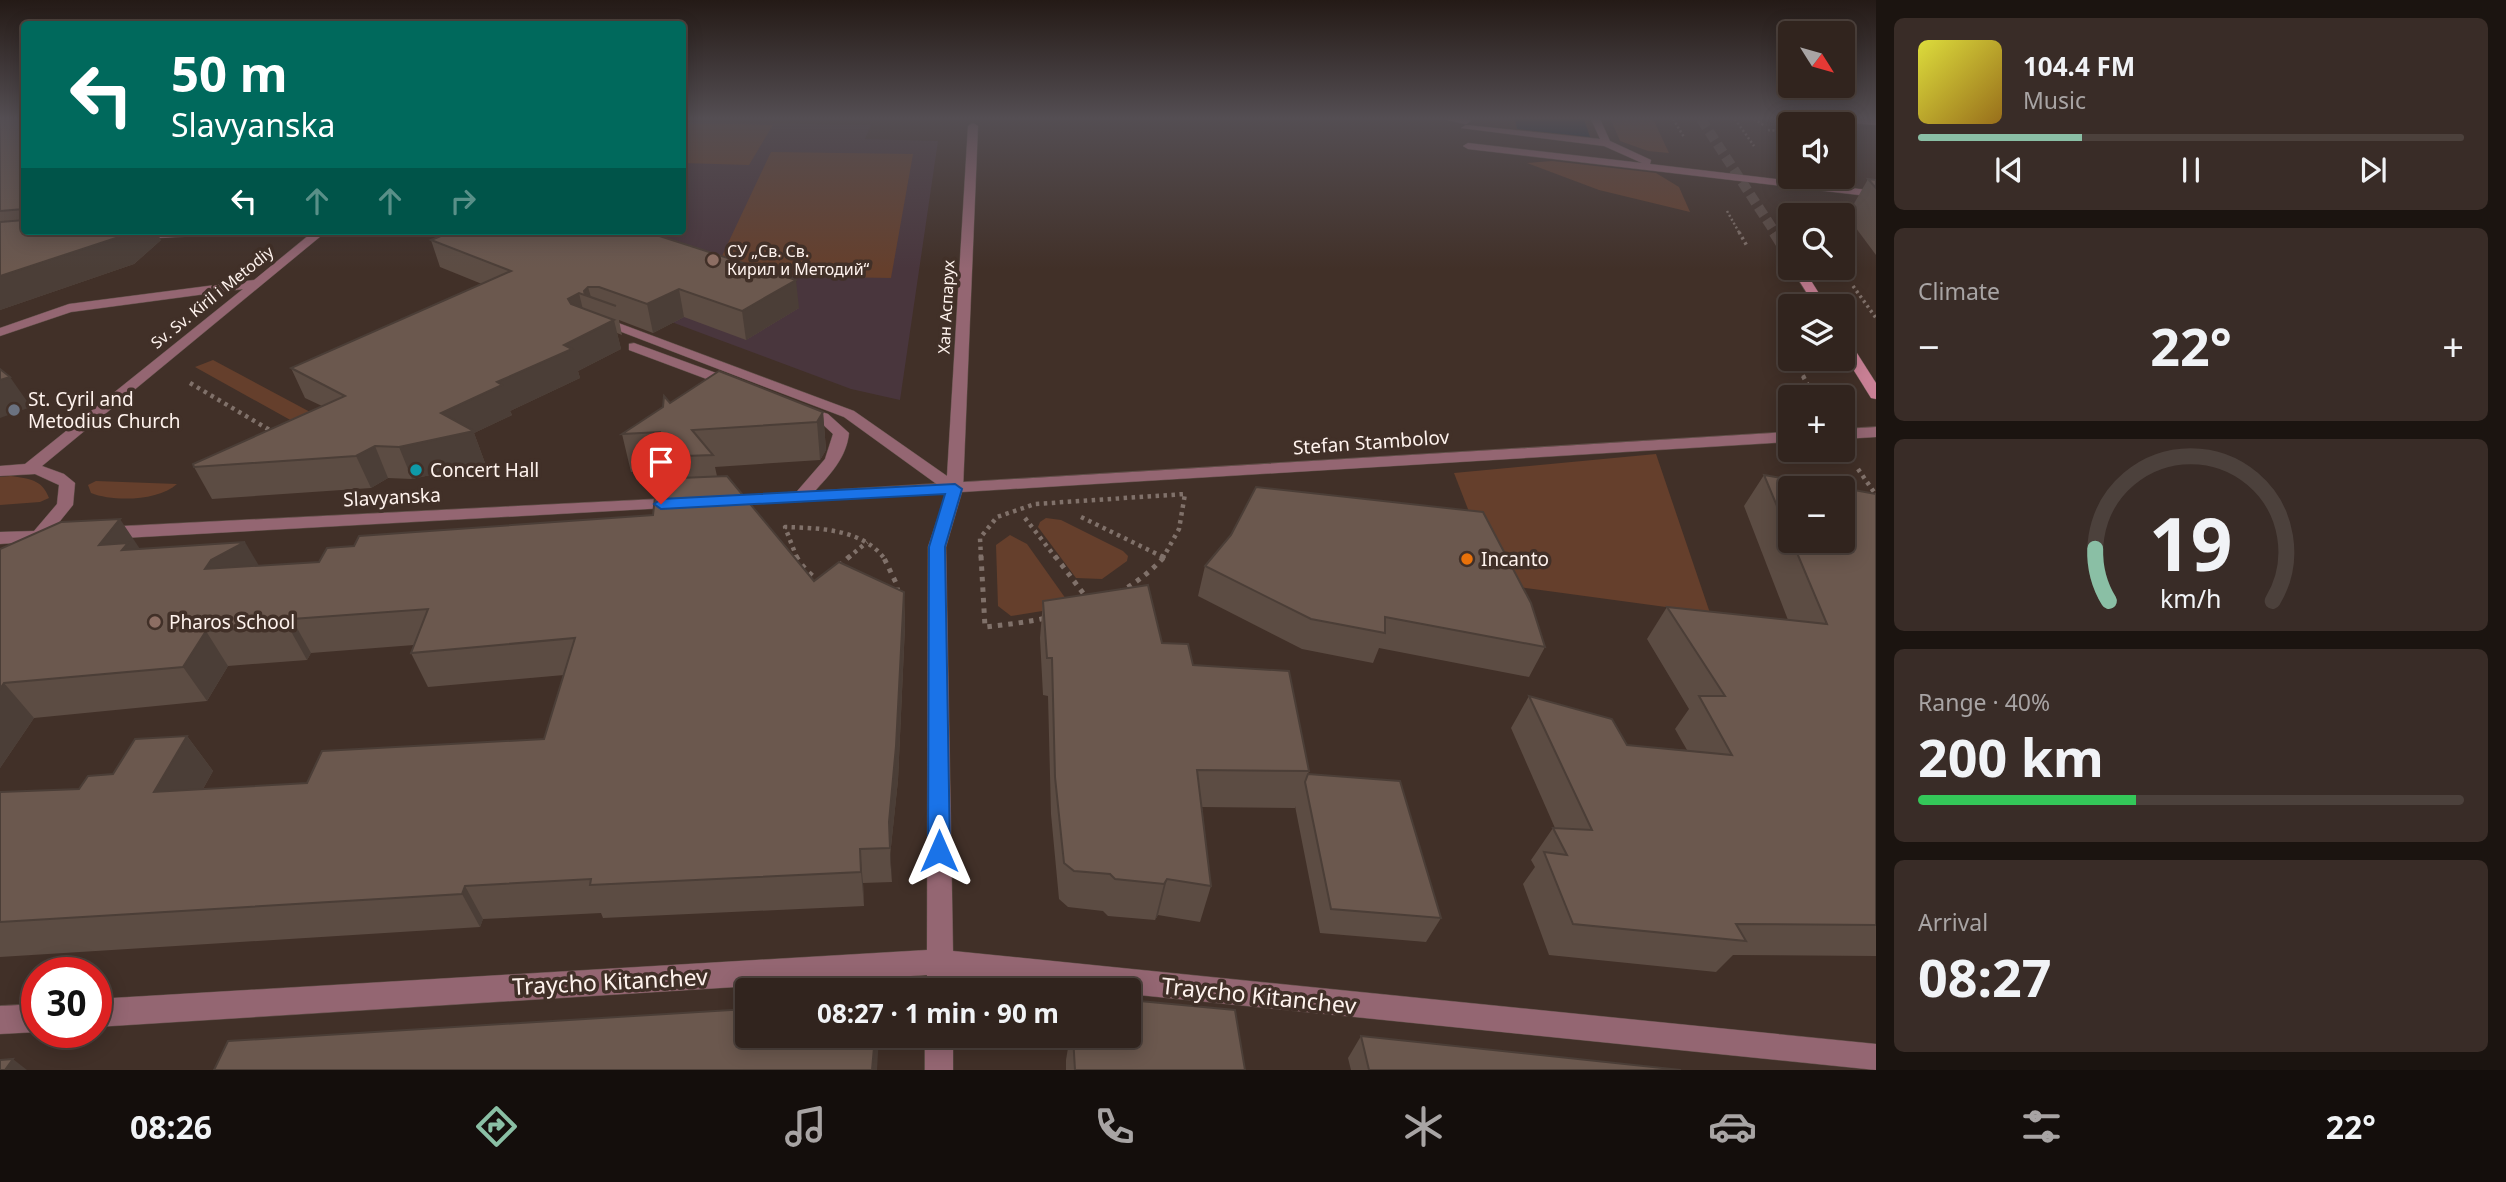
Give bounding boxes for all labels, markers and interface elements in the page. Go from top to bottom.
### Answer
north arrow [1778,21,1855,98]
map controls [1778,21,1855,553]
text: 50 m [171,40,288,106]
text: 104.4 FM [2023,48,2135,84]
icon: left [56,49,147,140]
text: Music [2023,84,2086,116]
text: Slavyanska [171,103,335,146]
button: sound [1778,112,1855,189]
icon: previous [1990,151,2028,189]
icon: pause [2172,151,2210,189]
icon: next [2354,151,2392,189]
icon: left [225,182,263,220]
icon: ahead [298,182,336,220]
icon: ahead [371,182,409,220]
icon: right [444,182,482,220]
button: search [1778,203,1855,280]
street label: Sv. Sv. Kiril i Metodiy [146,240,279,353]
place label: СУ „Св. Св. Кирил и Методий“ [727,240,870,280]
marker: СУ „Св. Св. Кирил и Методий“ [705,252,721,268]
street label: Хан Аспарух [933,259,959,355]
text: Climate [1918,275,2000,307]
button: layers [1778,294,1855,371]
text: 22° [2150,310,2232,381]
text: − [1918,320,1940,372]
text: + [2442,320,2464,372]
button: + [1778,385,1855,462]
place label: St. Cyril and Metodius Church [28,386,181,434]
marker: St. Cyril and Metodius Church [6,402,22,418]
street label: Stefan Stambolov [1292,424,1450,460]
pin [631,432,691,504]
icon: arrive [642,443,680,481]
place label: Concert Hall [430,457,539,483]
marker: Concert Hall [408,462,424,478]
button: − [1778,476,1855,553]
street label: Slavyanska [343,481,441,513]
text: 19 [2149,493,2233,592]
place label: Incanto [1481,546,1549,572]
marker: Incanto [1459,551,1475,567]
text: km/h [2160,581,2222,615]
place label: Pharos School [169,609,295,635]
marker: Pharos School [147,614,163,630]
text: Range · 40% [1918,686,2050,718]
text: 200 km [1918,721,2104,792]
position arrow [902,814,976,888]
text: Arrival [1918,906,1988,938]
text: 08:27 [1918,941,2052,1012]
speed limit sign: 30 [21,957,112,1048]
street label: Traycho Kitanchev [512,960,709,1002]
street label: Traycho Kitanchev [1160,969,1358,1021]
text: 08:27 · 1 min · 90 m [817,995,1059,1031]
icon: directions [472,1102,521,1151]
icon: music [781,1102,830,1151]
icon: phone [1090,1102,1139,1151]
icon: climate [1399,1102,1448,1151]
icon: car [1708,1102,1757,1151]
icon: filters [2017,1102,2066,1151]
text: 08:26 [130,1105,212,1148]
text: 22° [2326,1105,2376,1148]

